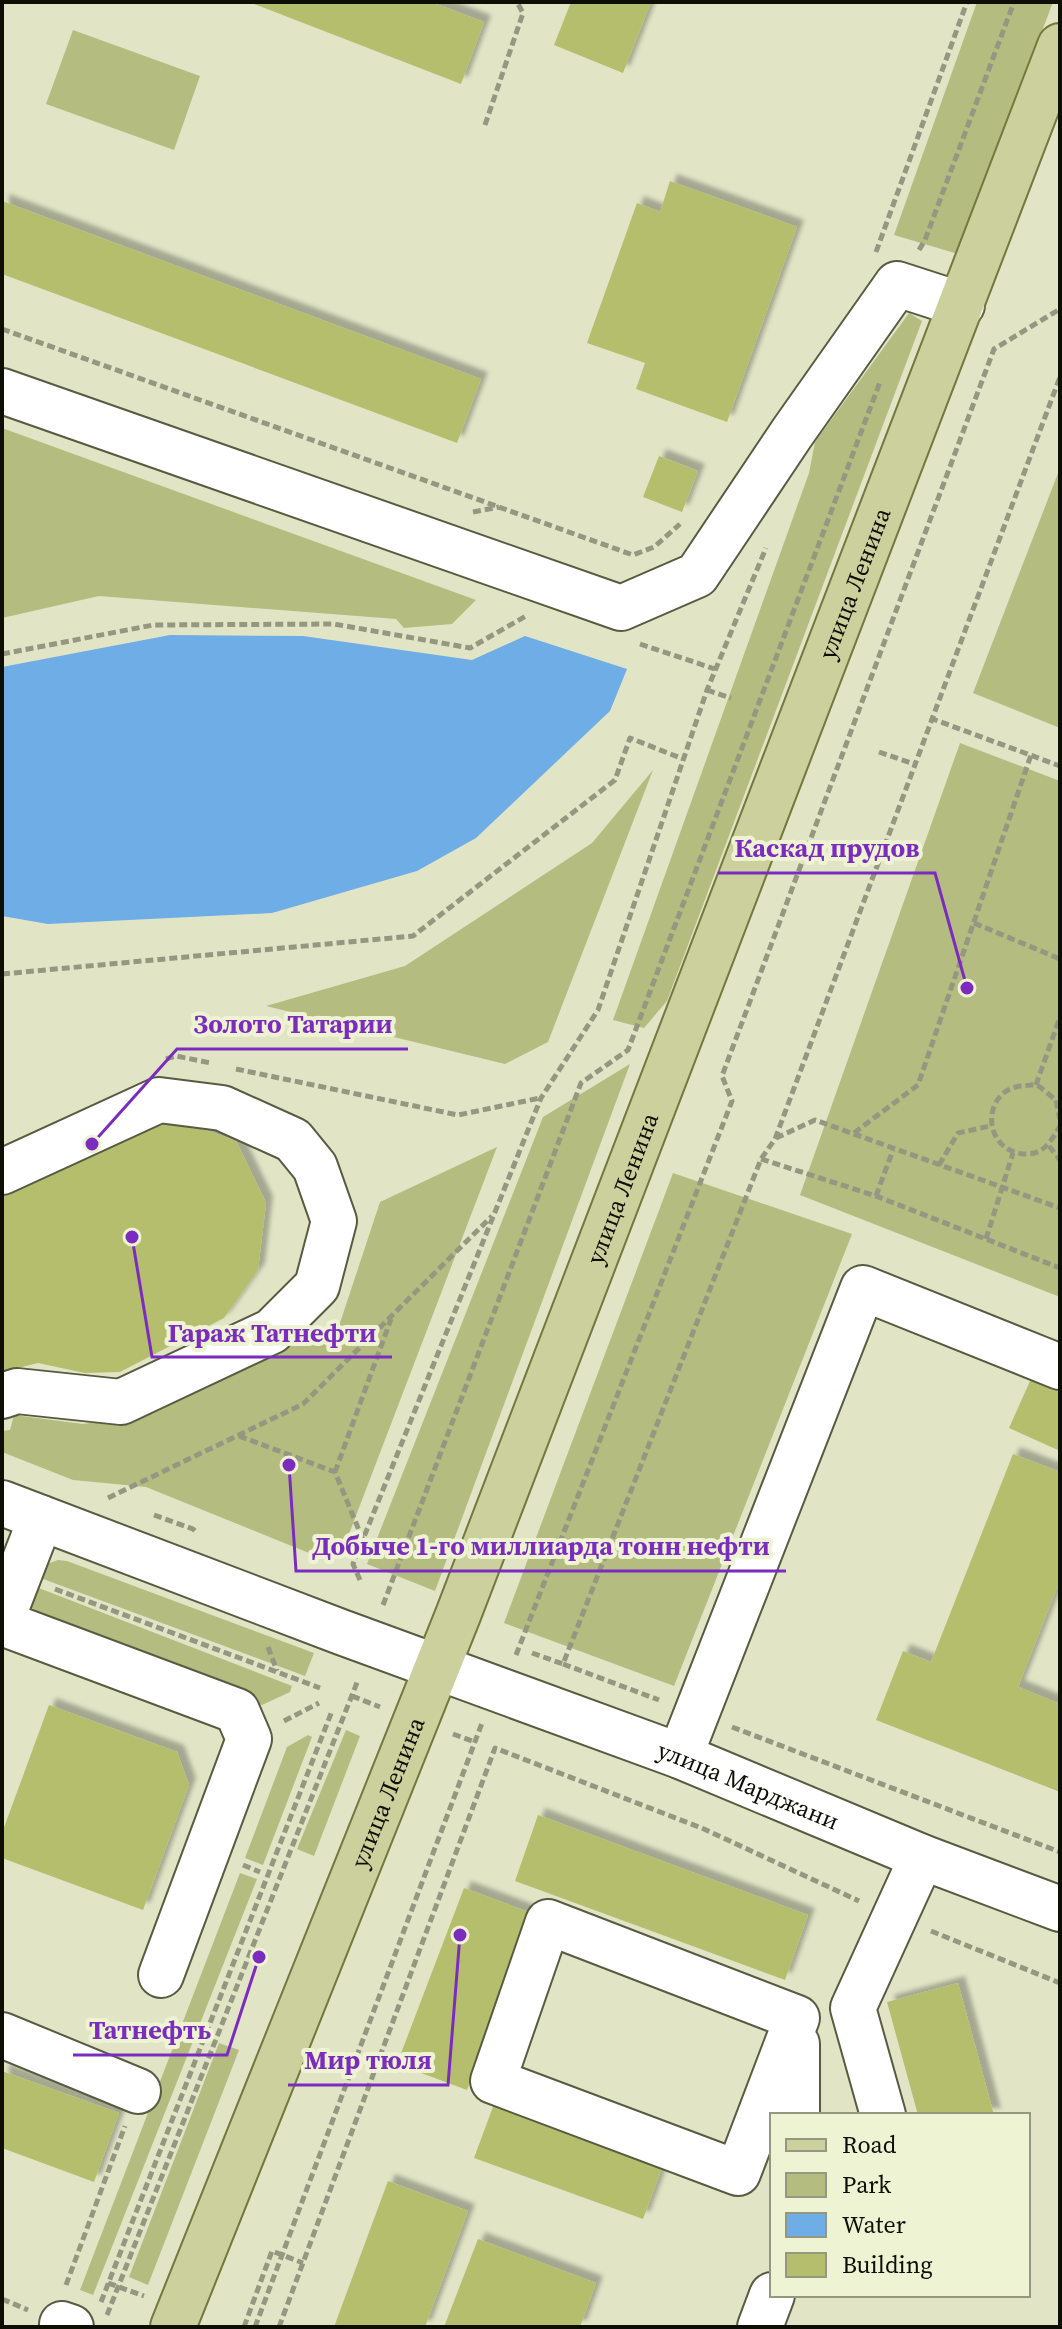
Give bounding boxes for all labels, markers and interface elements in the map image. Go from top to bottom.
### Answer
street label: улица Ленина [810,502,898,664]
callout: Каскад прудов [718,823,935,873]
text: Каскад прудов [735,830,919,866]
callout: Золото Татарии [177,999,408,1049]
text: Золото Татарии [193,1006,393,1042]
street label: улица Ленина [578,1107,666,1269]
callout: Гараж Татнефти [152,1307,392,1357]
text: Гараж Татнефти [168,1315,376,1351]
callout: Добыче 1-го миллиарда тонн нефти [296,1521,786,1571]
text: Добыче 1-го миллиарда тонн нефти [312,1528,770,1564]
street label: улица Ленина [342,1711,432,1873]
street label: улица Марджани [653,1733,844,1837]
callout: Татнефть [73,2005,227,2055]
text: Татнефть [89,2012,211,2048]
callout: Мир тюля [288,2035,448,2085]
text: Мир тюля [304,2042,432,2078]
legend [770,2113,1030,2297]
text: Road [842,2128,897,2161]
text: Park [842,2168,892,2201]
text: Water [842,2208,906,2241]
text: Building [842,2248,933,2281]

